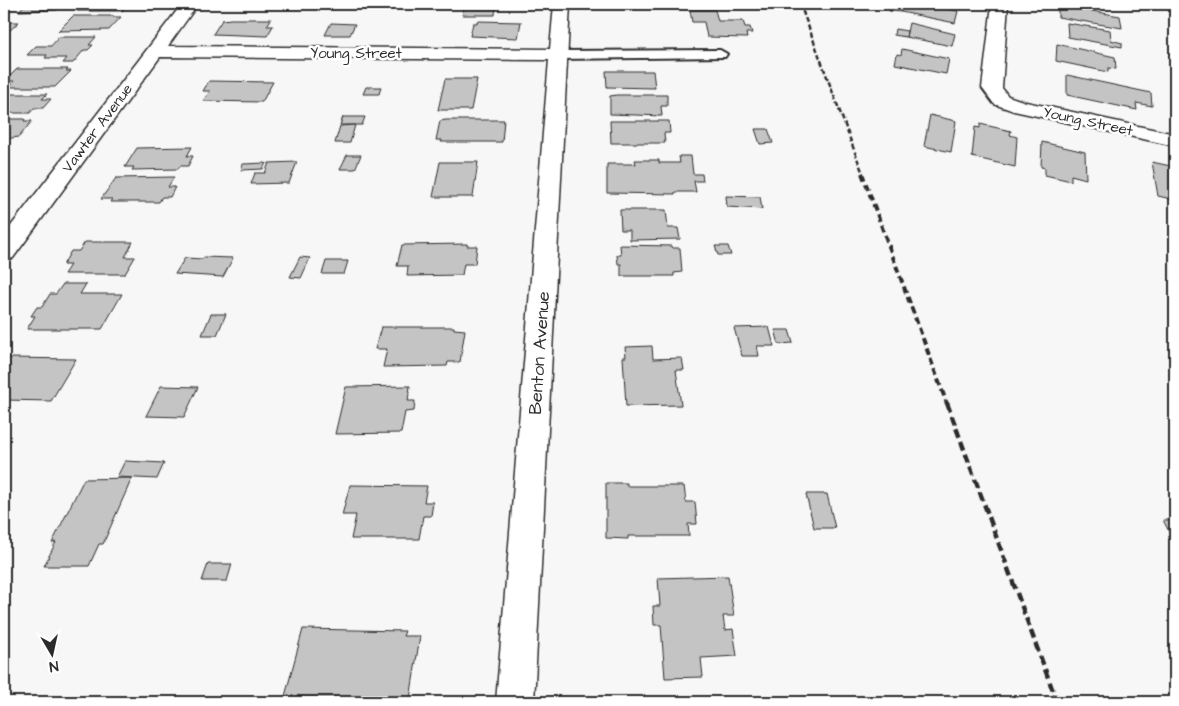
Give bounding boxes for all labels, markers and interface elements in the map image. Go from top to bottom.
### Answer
street label: Young Street [310,43,402,65]
street label: Vawter Avenue [57,80,138,177]
street label: Young Street [1041,102,1135,142]
street label: Benton Avenue [523,290,556,416]
north arrow [28,628,78,678]
text: N [48,655,60,676]

